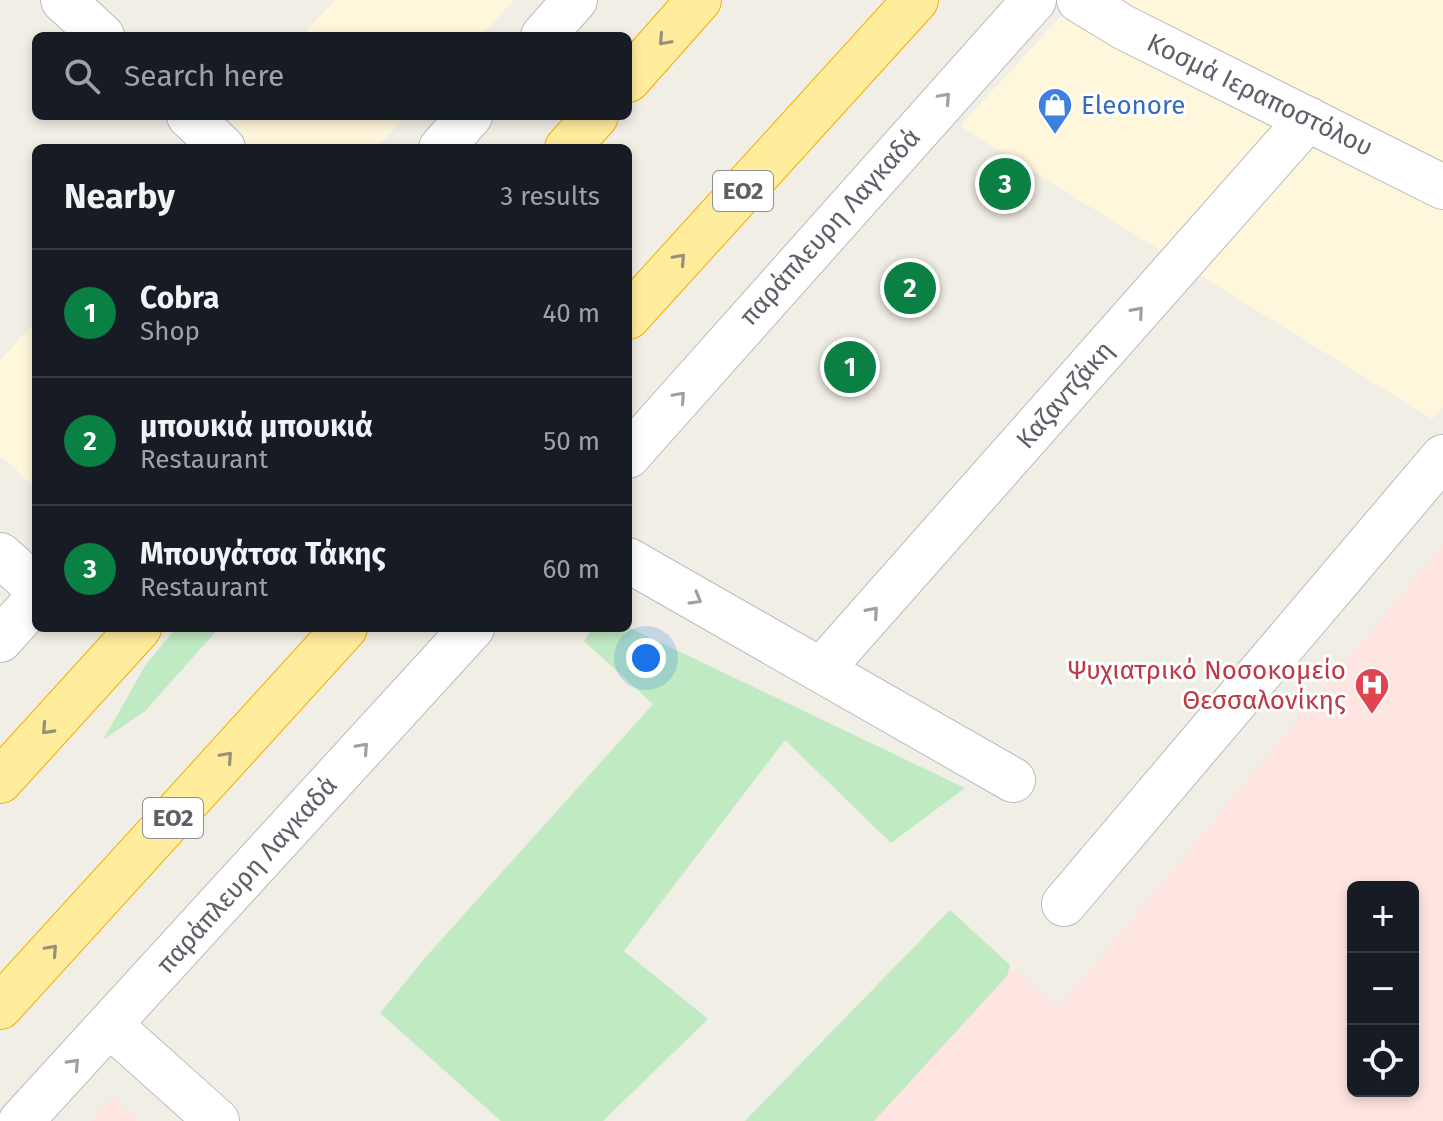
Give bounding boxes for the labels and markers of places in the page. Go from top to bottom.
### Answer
shop icon: Eleonore [1036,86,1074,136]
place label: Eleonore [1081,90,1185,121]
pin: 3 [979,154,1031,214]
pin: 2 [884,258,936,318]
pin: 1 [824,337,876,397]
place label: Ψυχιατρικό Νοσοκομείο Θεσσαλονίκης [1068,655,1346,716]
hospital icon: Ψυχιατρικό Νοσοκομείο Θεσσαλονίκης [1353,666,1391,716]

